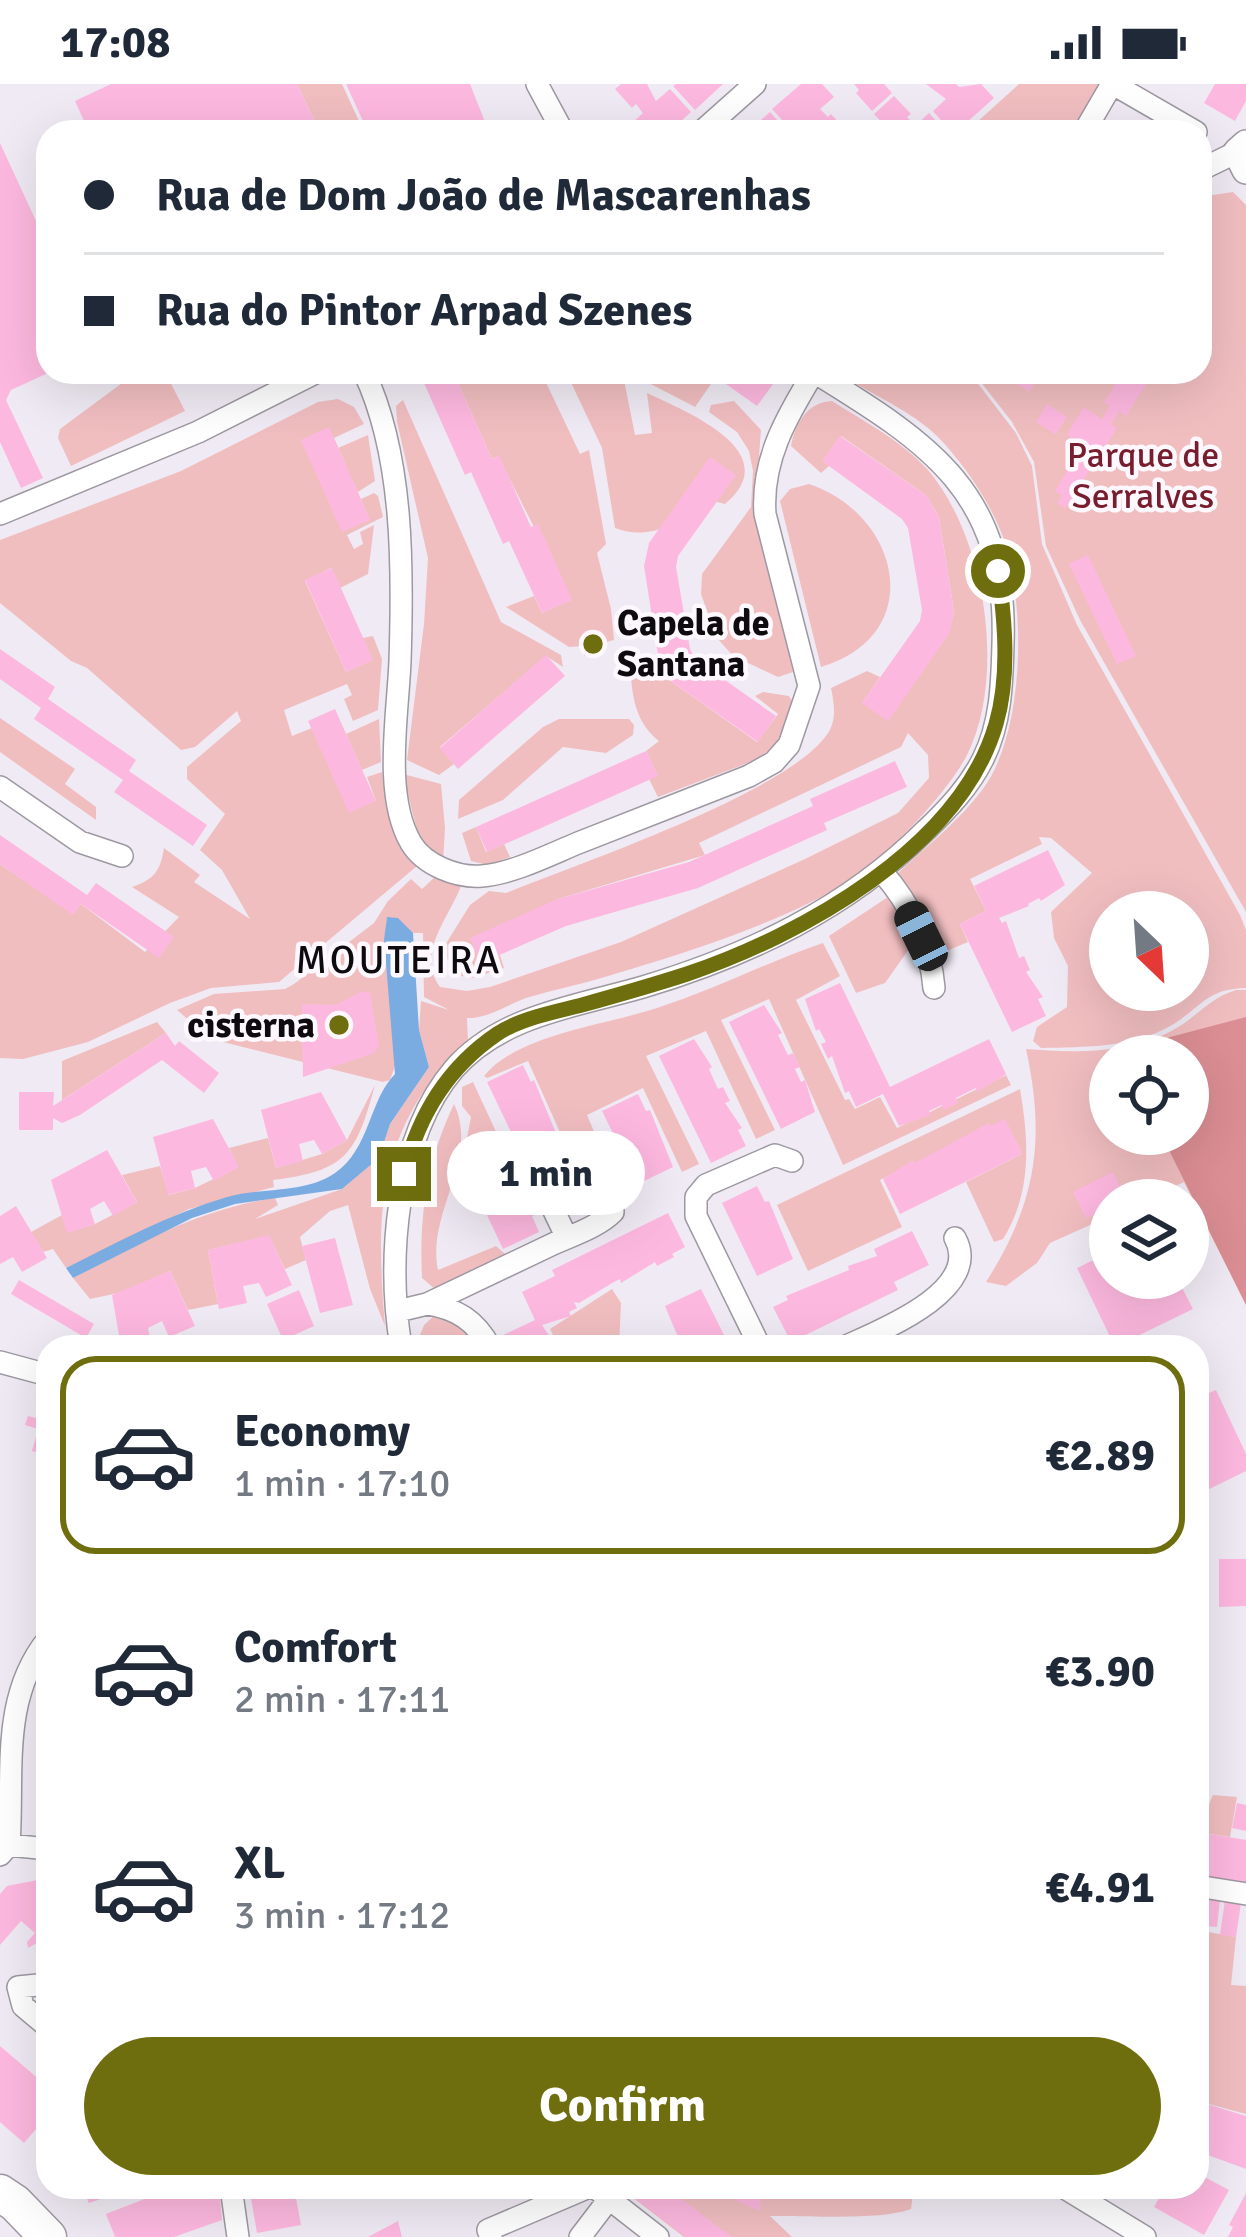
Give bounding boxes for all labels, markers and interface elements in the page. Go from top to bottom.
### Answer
text: 17:08 [60,15,170,70]
text: Rua de Dom João de Mascarenhas [156,168,811,223]
text: Rua do Pintor Arpad Szenes [156,283,692,338]
park label: Parque de Serralves [1067,433,1219,519]
route start [971,544,1025,598]
place label: Capela de Santana [617,601,770,687]
marker: Capela de Santana [580,631,606,657]
north arrow [1089,891,1209,1011]
map controls [1089,891,1209,1299]
car [889,896,953,976]
district label: MOUTEIRA [295,936,503,984]
place label: cisterna [187,1003,315,1048]
marker: cisterna [326,1012,352,1038]
button: locate [1089,1035,1209,1155]
callout: 1 min [446,1132,644,1216]
route end [377,1147,431,1201]
text: 1 min [499,1149,593,1197]
button: layers [1089,1179,1209,1299]
icon: car [90,1401,198,1509]
text: Economy [234,1404,410,1459]
text: €2.89 [1045,1428,1155,1483]
text: 1 min · 17:10 [234,1459,450,1507]
icon: car [90,1617,198,1725]
text: Comfort [234,1620,397,1675]
text: €3.90 [1045,1644,1155,1699]
text: 2 min · 17:11 [234,1675,450,1723]
icon: car [90,1833,198,1941]
text: XL [234,1836,285,1891]
text: €4.91 [1045,1860,1155,1915]
text: 3 min · 17:12 [234,1891,450,1939]
button: Confirm [84,2037,1161,2175]

